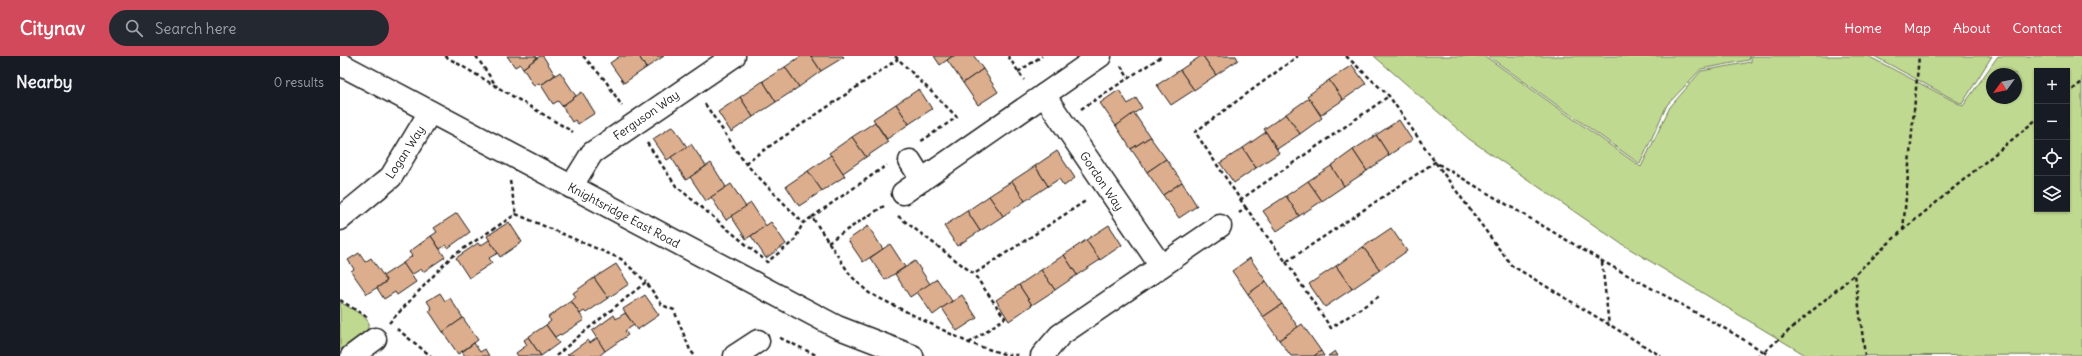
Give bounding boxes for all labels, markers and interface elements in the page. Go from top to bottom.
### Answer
search box [109,10,389,46]
text: Citynav [20,16,85,40]
icon: search [123,17,145,39]
text: Search here [155,19,236,38]
text: Home [1844,19,1882,37]
text: Map [1904,19,1931,37]
text: About [1953,19,1991,37]
text: Contact [2013,19,2062,37]
north arrow [1986,68,2022,104]
map controls [2034,68,2070,212]
button: + [2034,68,2070,104]
text: Nearby [16,71,72,93]
text: 0 results [274,74,324,91]
street label: Ferguson Way [610,87,682,143]
button: − [2034,104,2070,140]
street label: Logan Way [382,122,428,182]
button: locate [2034,140,2070,176]
street label: Gordon Way [1077,149,1127,213]
button: layers [2034,176,2070,212]
street label: Knightsridge East Road [565,179,683,251]

